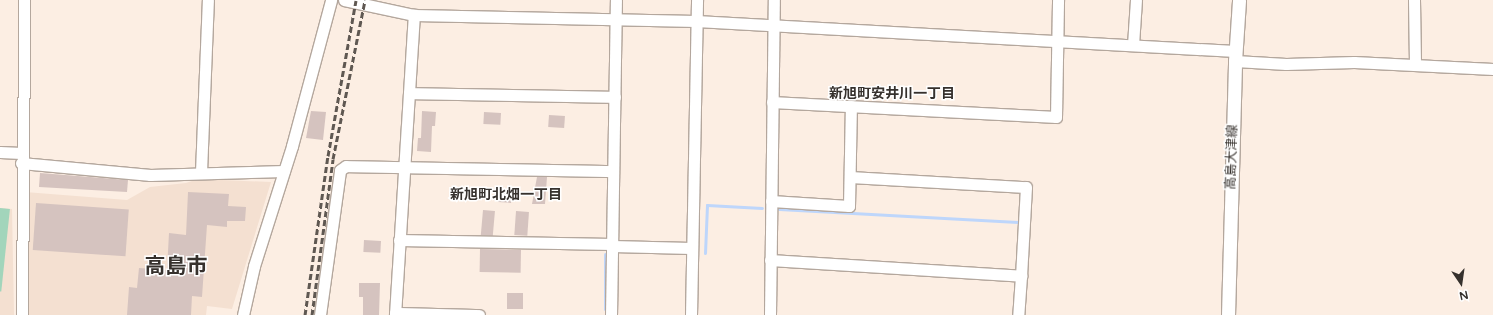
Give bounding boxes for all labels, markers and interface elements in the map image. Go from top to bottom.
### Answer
district label: 新旭町安井川一丁目 [829,86,955,102]
street label: 高島大津線 [1223,124,1241,190]
district label: 新旭町北畑一丁目 [450,187,562,203]
district label: 高島市 [145,254,207,280]
north arrow [1441,263,1481,303]
text: N [1458,288,1470,303]

